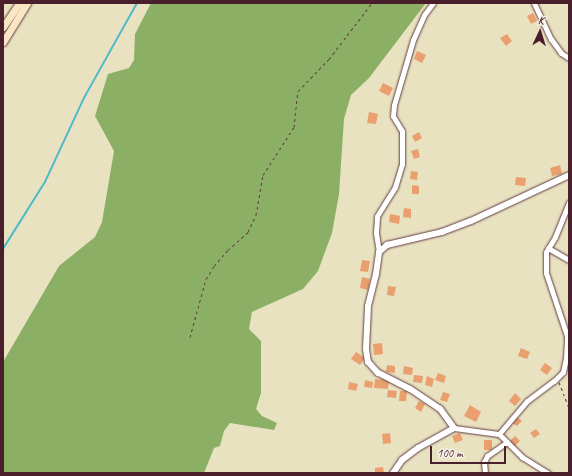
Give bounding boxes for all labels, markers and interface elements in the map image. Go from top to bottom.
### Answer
north arrow [520,12,560,52]
text: K [538,13,544,27]
scale bar [432,438,508,464]
text: 100 m [437,445,463,461]

